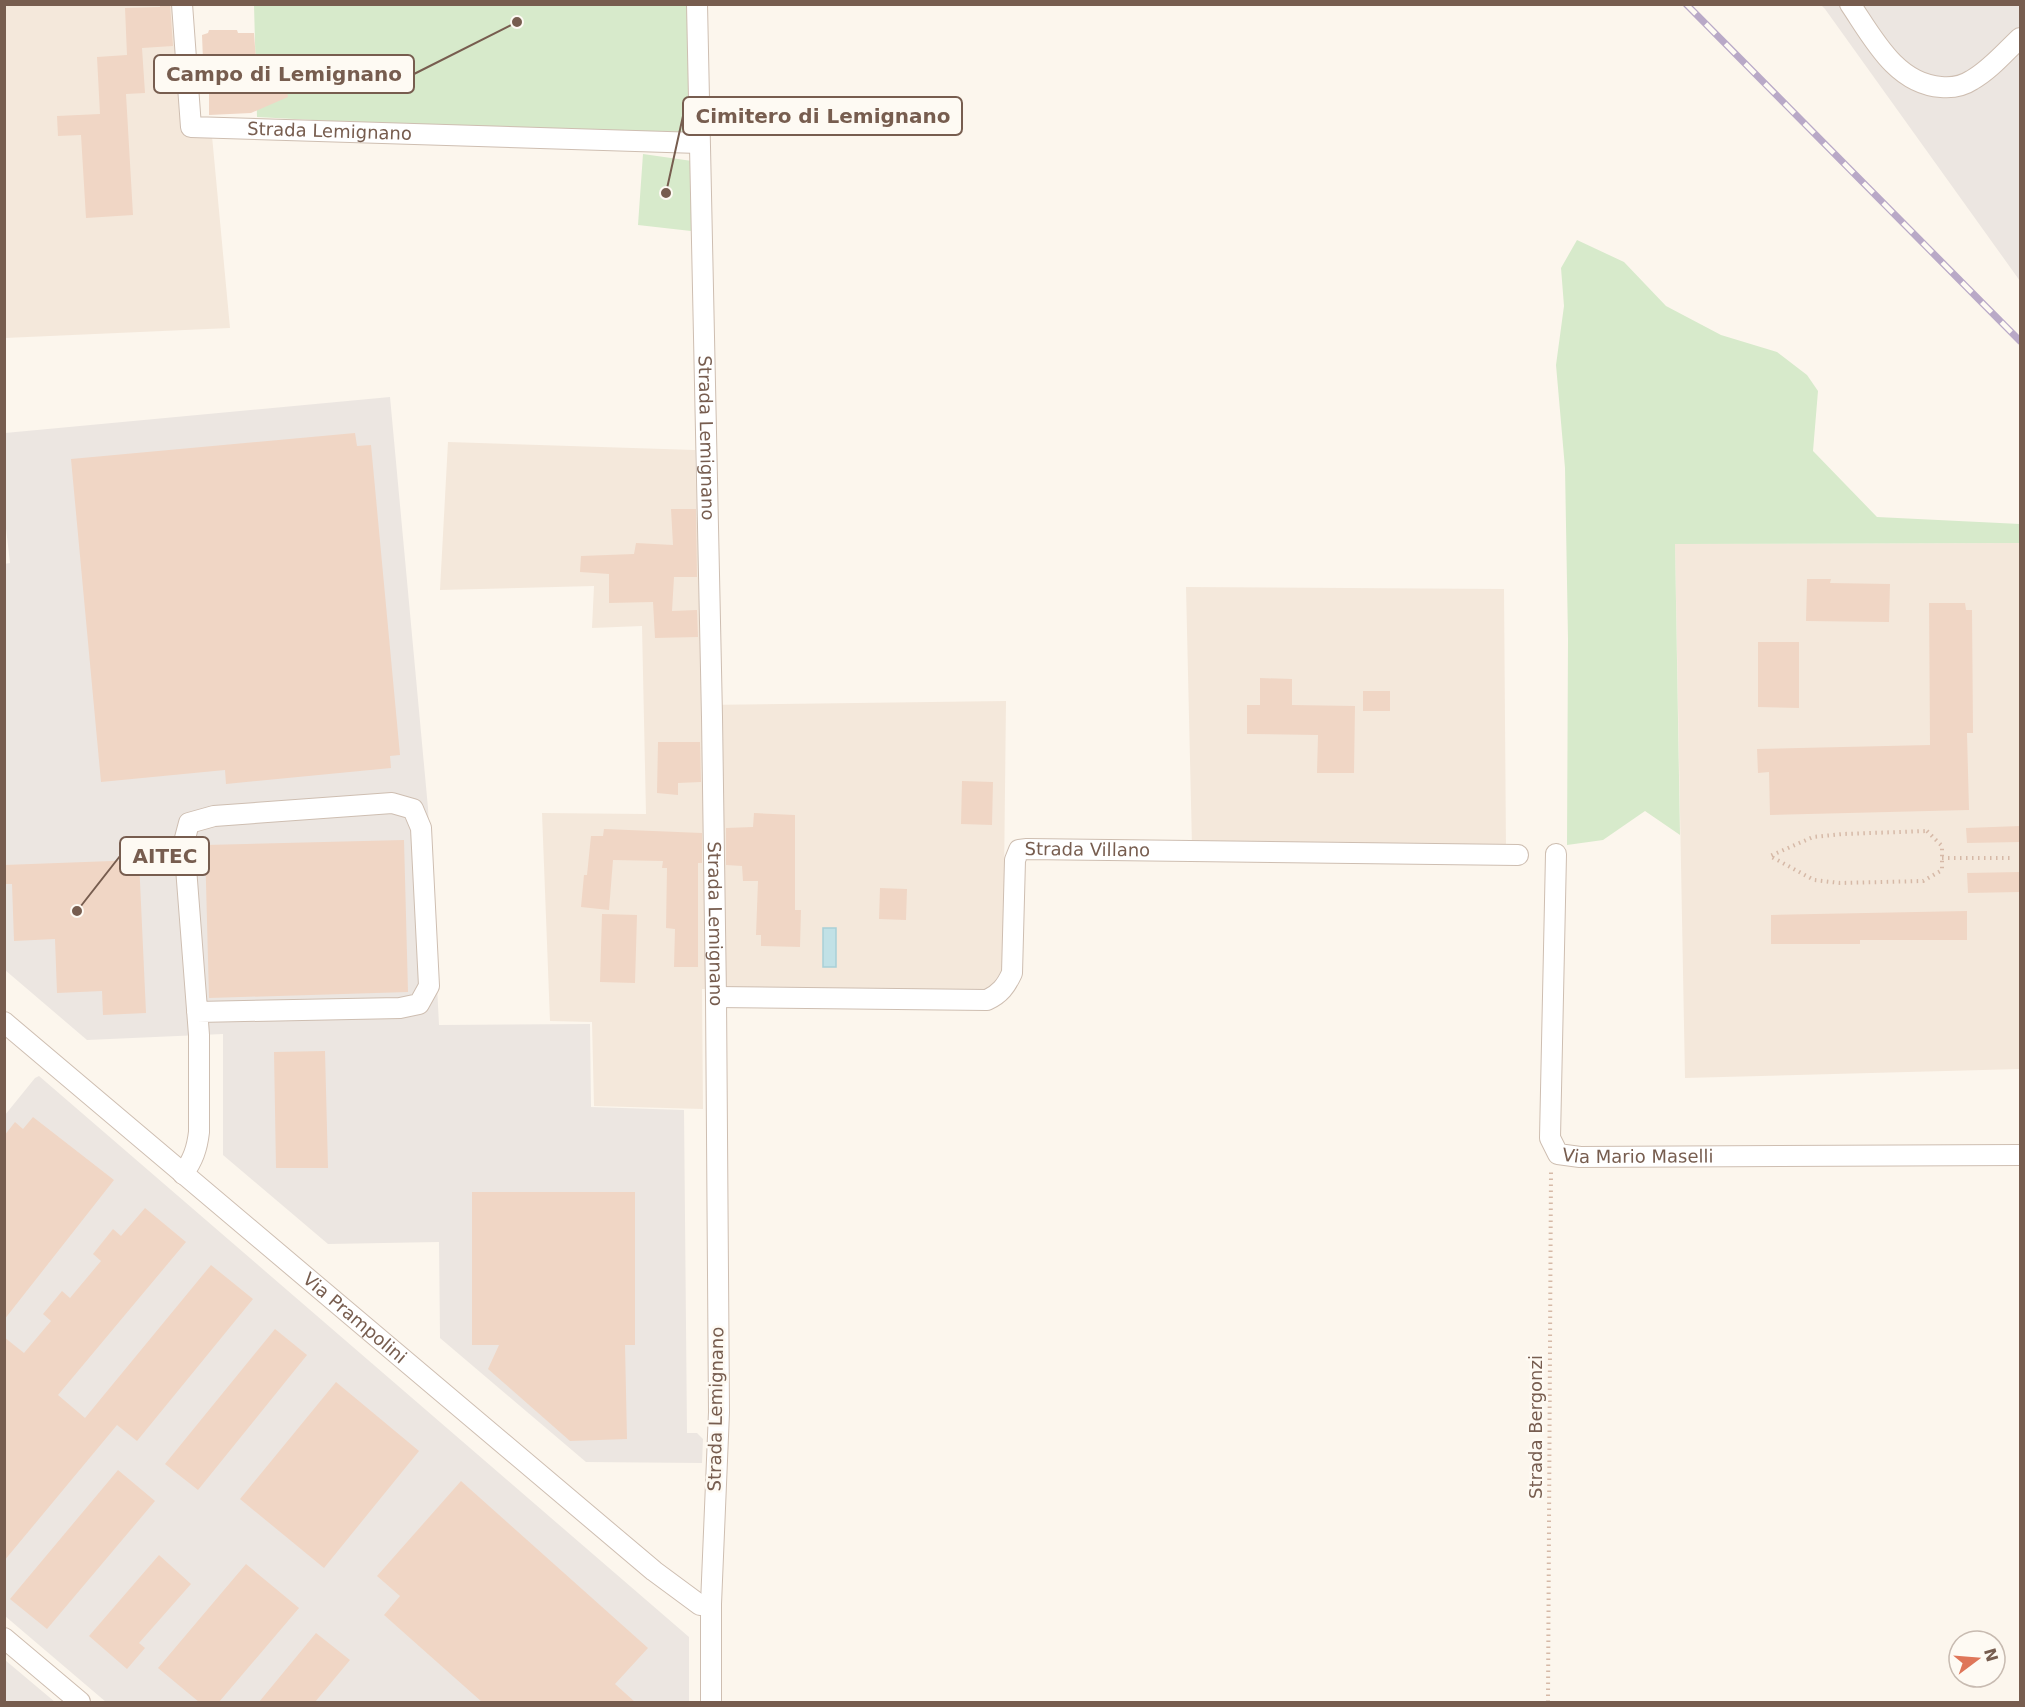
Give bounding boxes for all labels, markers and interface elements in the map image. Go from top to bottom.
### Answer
callout: Campo di Lemignano [154,55,414,93]
text: Campo di Lemignano [166,62,402,86]
callout: Cimitero di Lemignano [683,97,962,135]
text: Cimitero di Lemignano [695,104,951,128]
street label: Strada Lemignano [247,118,412,144]
street label: Strada Lemignano [694,355,719,521]
callout: AITEC [120,837,209,875]
street label: Strada Villano [1025,838,1150,861]
street label: Strada Lemignano [704,841,727,1006]
text: AITEC [133,844,197,868]
street label: Via Mario Maselli [1561,1144,1714,1167]
street label: Via Prampolini [299,1268,411,1367]
street label: Strada Lemignano [704,1326,727,1492]
street label: Strada Bergonzi [1525,1355,1546,1499]
north arrow [1947,1629,2007,1689]
text: N [1980,1646,2002,1664]

